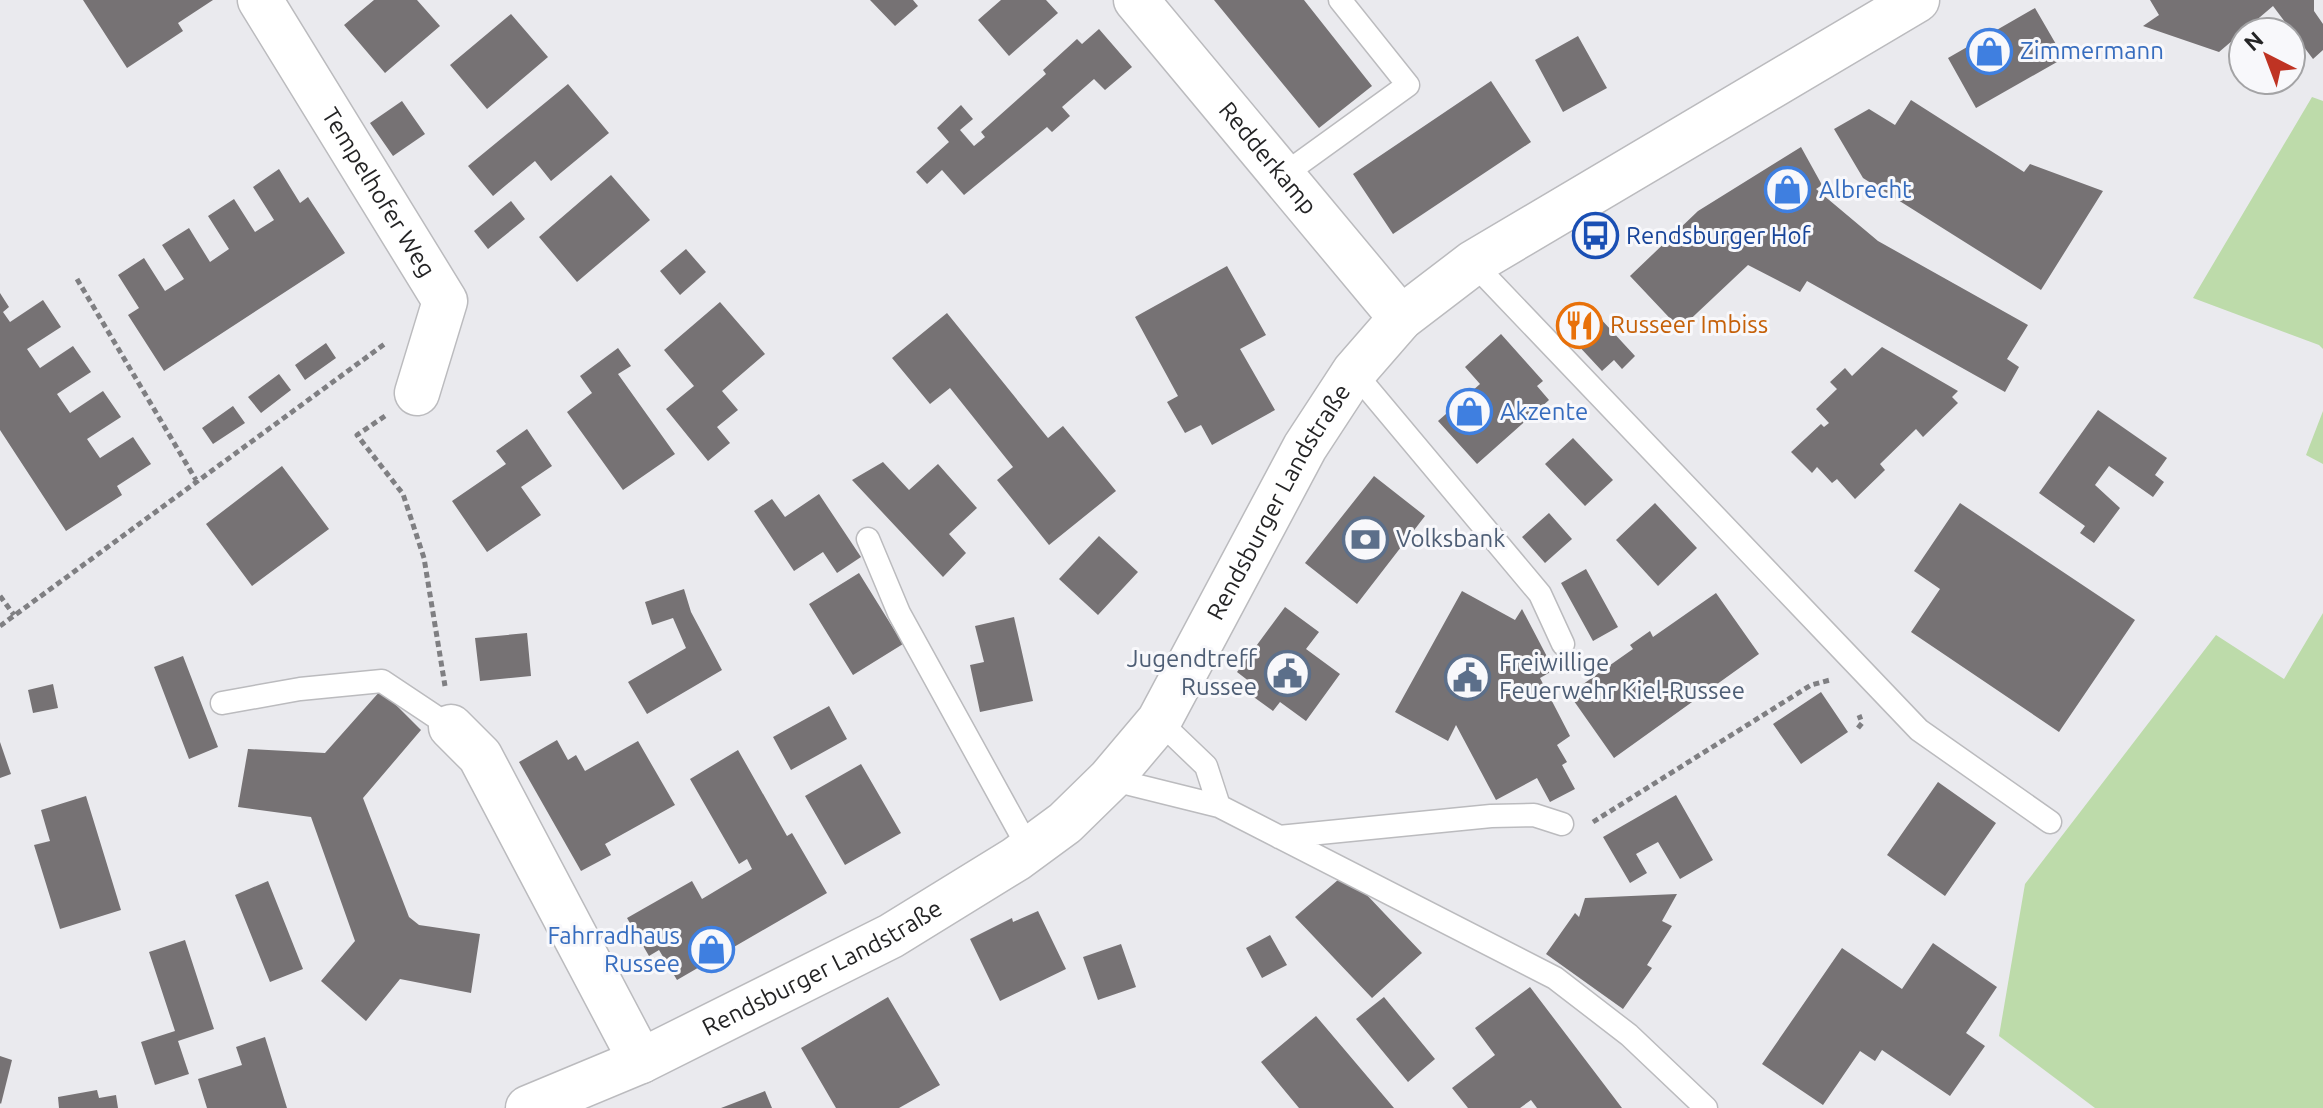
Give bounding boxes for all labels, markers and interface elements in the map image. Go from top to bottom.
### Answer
north arrow [2227,16,2307,96]
text: N [2239,26,2268,56]
shop icon: Zimmermann [1965,27,2013,75]
place label: Zimmermann [2020,37,2164,64]
street label: Redderkamp [1214,96,1323,220]
street label: Tempelhofer Weg [317,103,441,282]
shop icon: Albrecht [1764,166,1812,214]
place label: Albrecht [1819,176,1912,203]
bus stop icon: Rendsburger Hof [1571,212,1619,260]
place label: Rendsburger Hof [1626,222,1812,249]
restaurant icon: Russeer Imbiss [1555,301,1603,349]
place label: Russeer Imbiss [1610,311,1768,338]
street label: Rendsburger Landstraße [1201,379,1355,624]
shop icon: Akzente [1445,388,1493,436]
place label: Akzente [1500,398,1588,425]
bank icon: Volksbank [1341,515,1389,563]
place label: Volksbank [1396,525,1505,552]
place label: Jugendtreff Russee [1127,645,1258,700]
public building icon: Jugendtreff Russee [1264,649,1312,697]
place label: Freiwillige Feuerwehr Kiel-Russee [1499,649,1745,704]
public building icon: Freiwillige Feuerwehr Kiel-Russee [1444,653,1492,701]
street label: Rendsburger Landstraße [698,894,947,1041]
place label: Fahrradhaus Russee [548,922,680,977]
shop icon: Fahrradhaus Russee [687,926,735,974]

